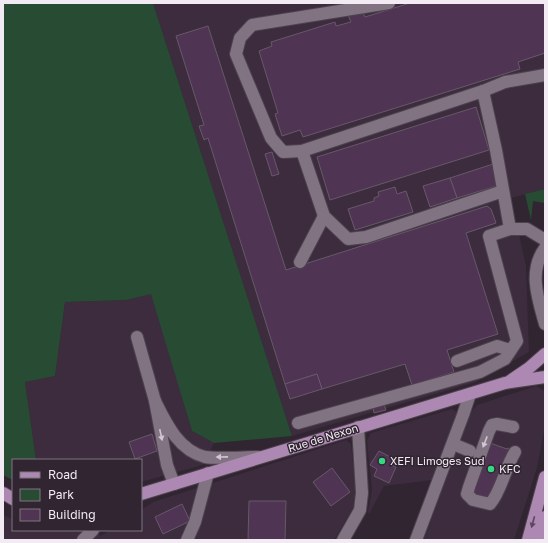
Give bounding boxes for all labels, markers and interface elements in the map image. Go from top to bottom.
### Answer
street label: Rue de Nexon [286,421,359,454]
one-way arrow [159,429,165,441]
one-way arrow [482,436,488,448]
one-way arrow [215,454,228,460]
place label: XEFI Limoges Sud [390,454,484,467]
marker: XEFI Limoges Sud [377,456,387,466]
legend [12,459,142,531]
place label: KFC [499,462,521,475]
marker: KFC [486,464,496,474]
text: Road [48,467,77,482]
text: Park [48,487,74,502]
text: Building [48,507,96,522]
one-way arrow [530,516,536,528]

